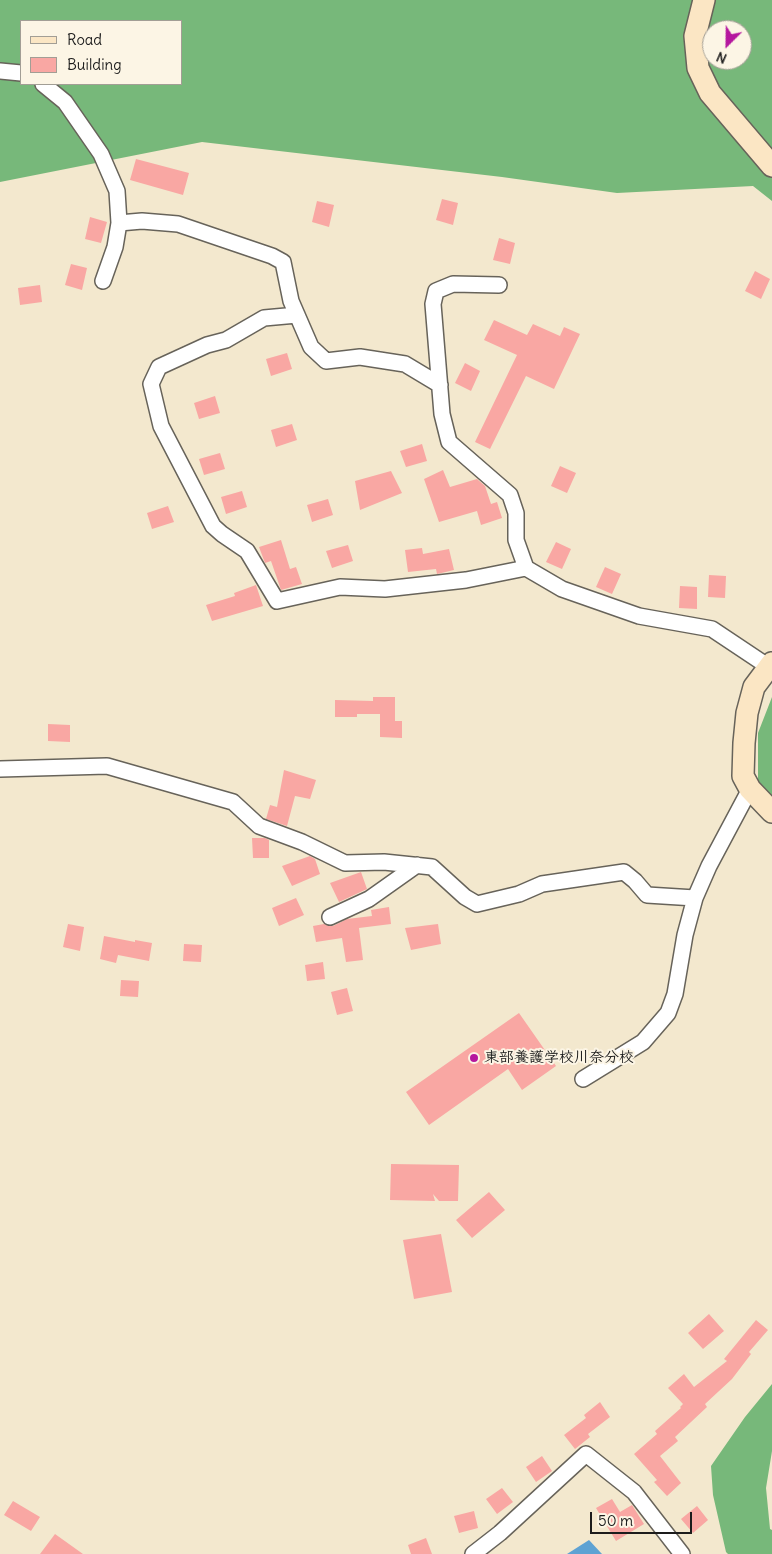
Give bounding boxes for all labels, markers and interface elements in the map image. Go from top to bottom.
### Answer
legend [20,20,182,85]
north arrow [702,20,752,70]
text: Road [67,30,102,49]
text: N [714,48,730,68]
text: Building [67,55,122,74]
place label: 東部養護学校川奈分校 [484,1049,634,1067]
marker: 東部養護学校川奈分校 [468,1052,480,1064]
scale bar [592,1502,694,1534]
text: 50 m [598,1511,633,1530]

